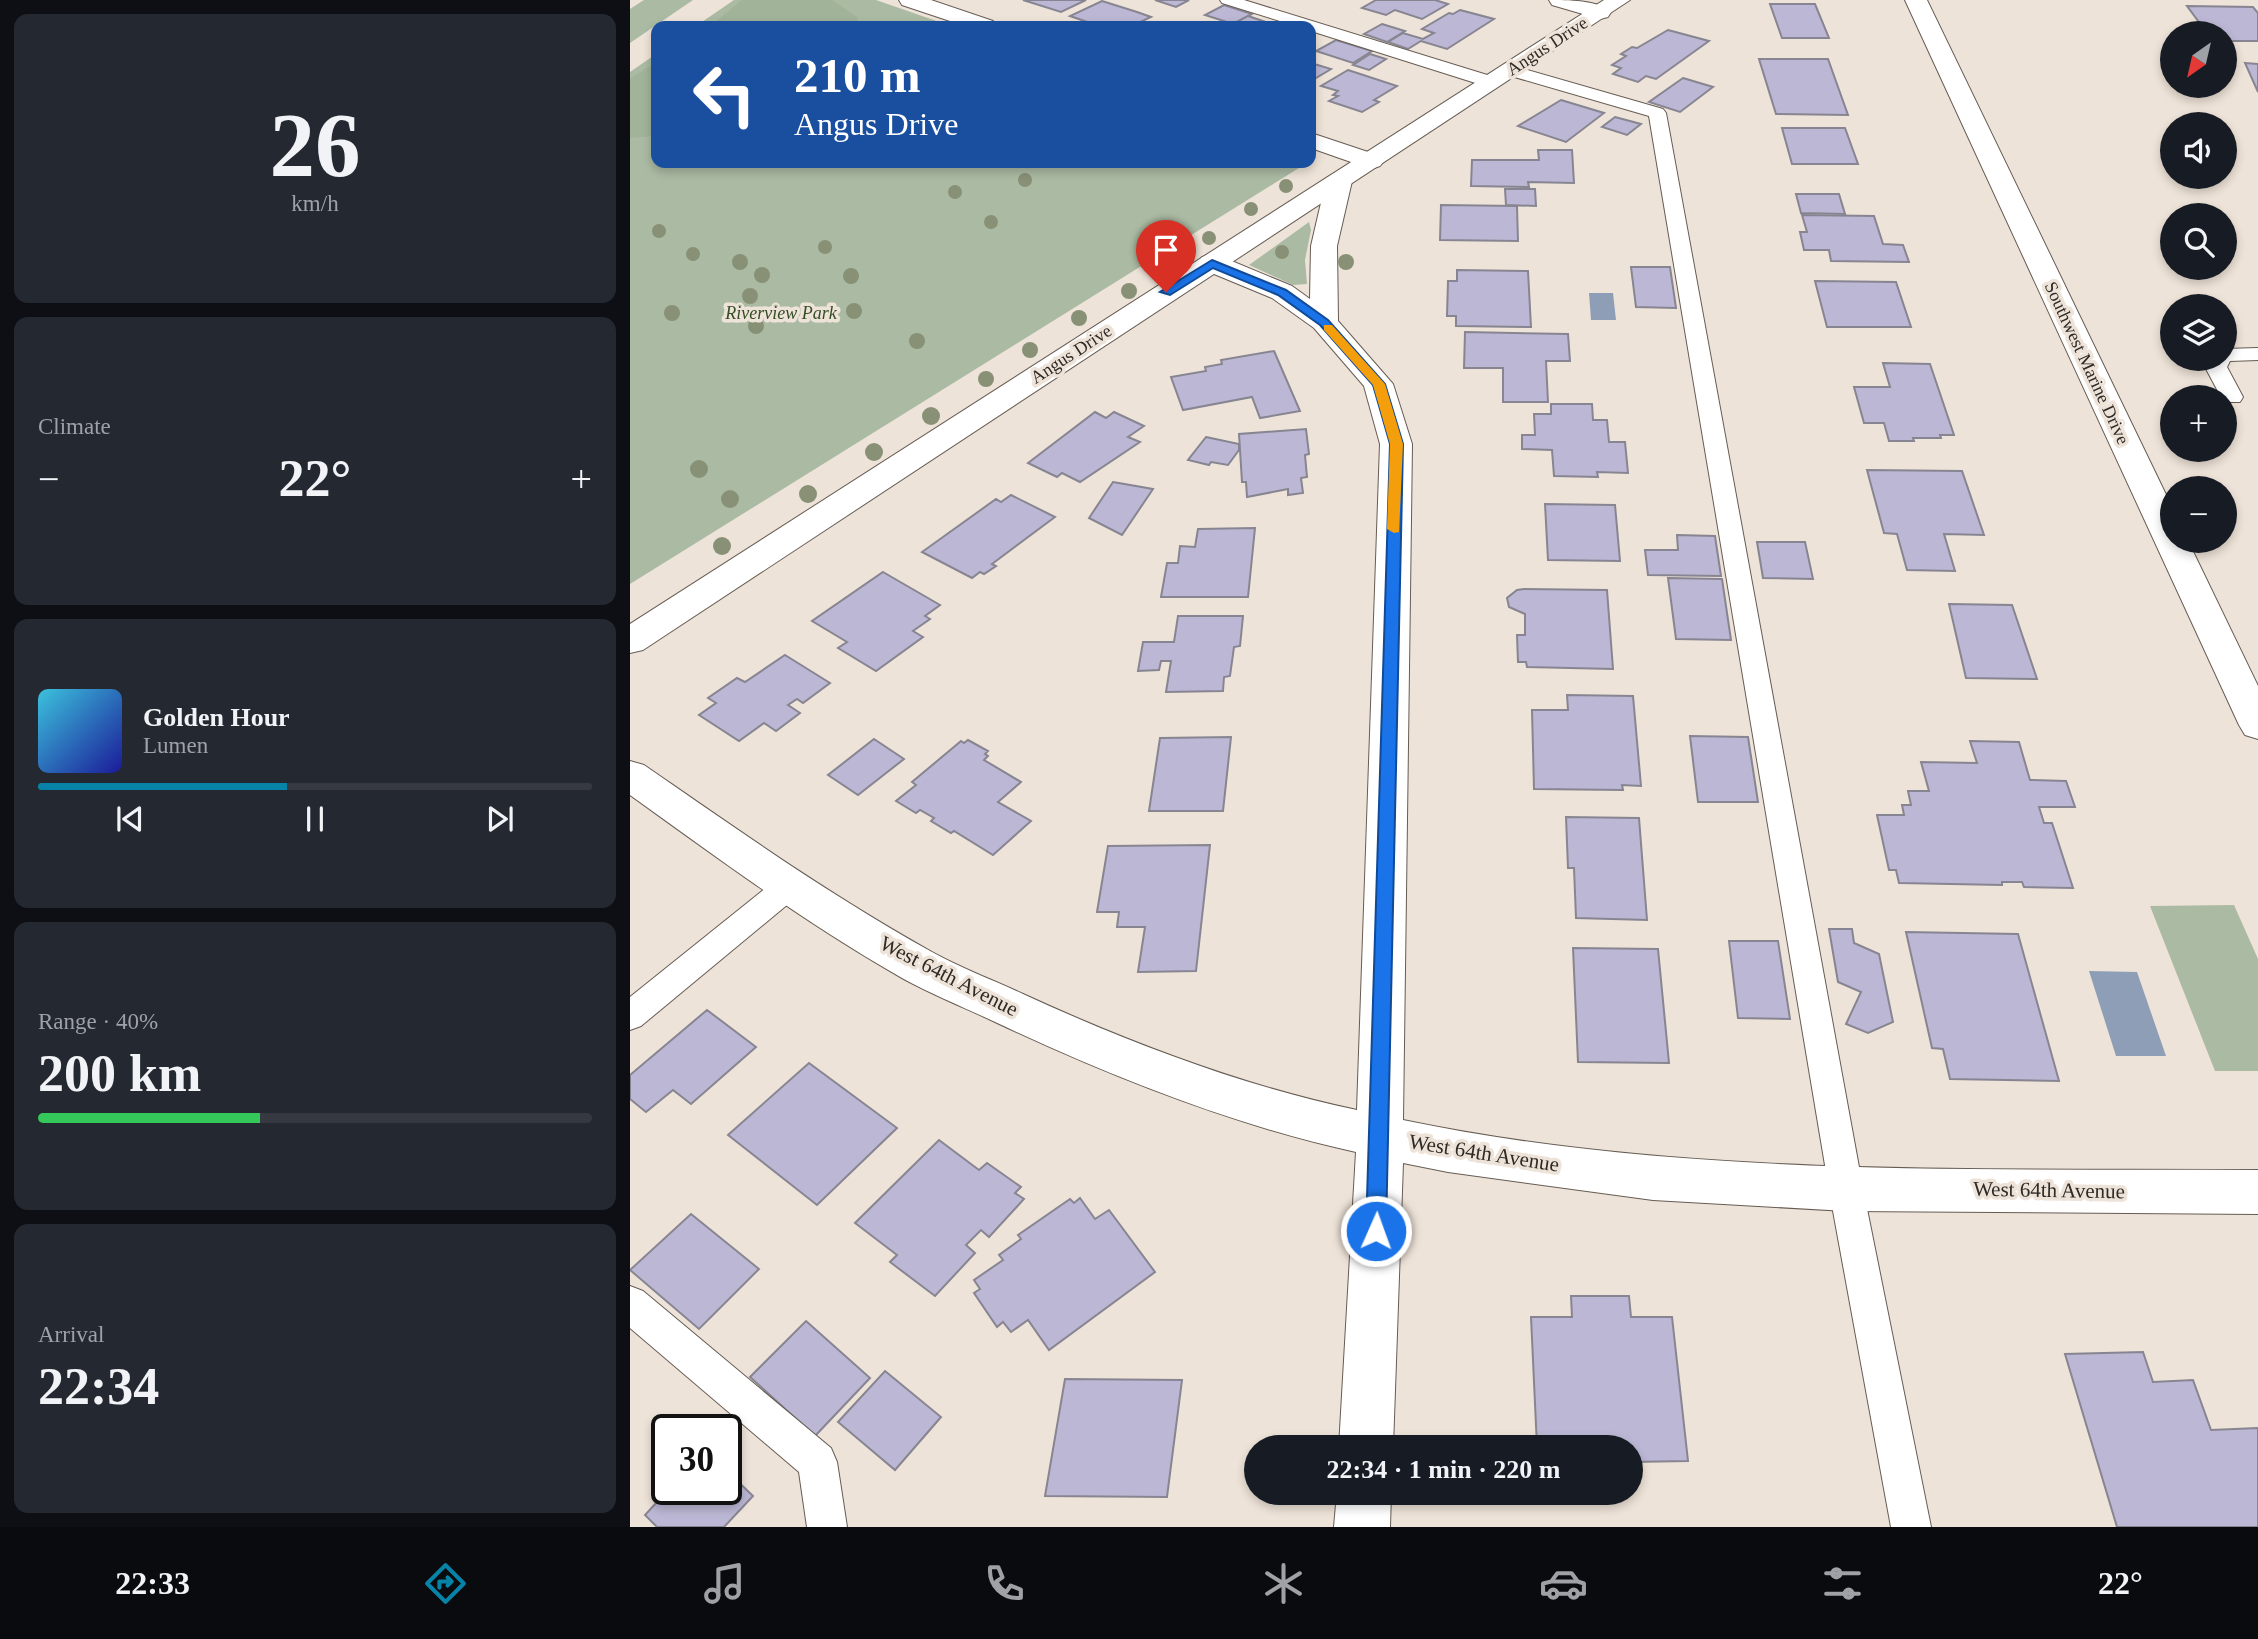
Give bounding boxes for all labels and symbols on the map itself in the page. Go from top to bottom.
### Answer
street label: Angus Drive [1503,12,1591,80]
north arrow [2160,21,2236,98]
pin [1136,220,1196,292]
street label: Southwest Marine Drive [2041,279,2133,447]
park label: Riverview Park [724,303,838,323]
street label: Angus Drive [1027,320,1115,388]
street label: West 64th Avenue [876,931,1022,1021]
street label: West 64th Avenue [1407,1129,1561,1177]
street label: West 64th Avenue [1973,1177,2125,1203]
position arrow [1339,1194,1413,1268]
speed limit sign: 30 [651,1414,742,1505]

